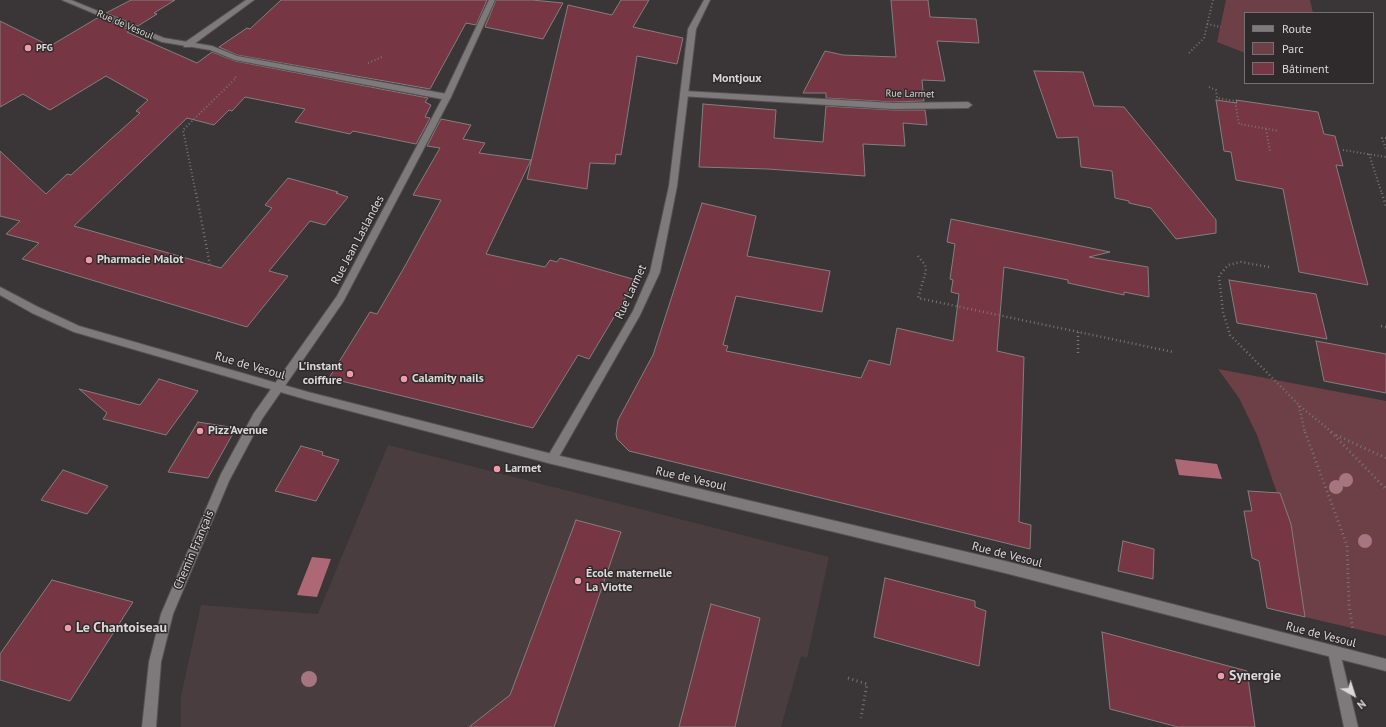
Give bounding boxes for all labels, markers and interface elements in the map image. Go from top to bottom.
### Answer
street label: Rue de Vesoul [95,8,155,42]
legend [1244,12,1374,84]
text: Route [1282,21,1312,36]
text: Parc [1282,41,1304,56]
place label: PFG [36,42,53,54]
marker: PFG [23,43,33,53]
text: Bâtiment [1282,61,1329,76]
district label: Montjoux [712,72,762,86]
street label: Rue Larmet [885,88,935,100]
street label: Rue Jean Laslandes [328,193,388,287]
place label: Pharmacie Malot [97,253,183,267]
marker: Pharmacie Malot [84,255,94,265]
street label: Rue Larmet [612,262,650,322]
street label: Rue de Vesoul [213,349,287,383]
place label: L'instant coiffure [299,360,342,388]
marker: L'instant coiffure [345,369,355,379]
place label: Calamity nails [412,372,484,386]
marker: Calamity nails [399,374,409,384]
place label: Pizz'Avenue [208,424,268,438]
marker: Pizz'Avenue [195,426,205,436]
place label: Larmet [505,462,541,476]
marker: Larmet [492,464,502,474]
street label: Rue de Vesoul [654,464,728,494]
street label: Chemin Français [171,508,217,592]
street label: Rue de Vesoul [970,539,1044,571]
place label: École maternelle La Viotte [586,567,672,595]
marker: École maternelle La Viotte [573,576,583,586]
street label: Rue de Vesoul [1284,619,1358,651]
place label: Le Chantoiseau [76,620,167,636]
marker: Le Chantoiseau [63,623,73,633]
place label: Synergie [1229,668,1281,684]
marker: Synergie [1216,671,1226,681]
north arrow [1334,675,1374,715]
text: N [1354,697,1369,712]

